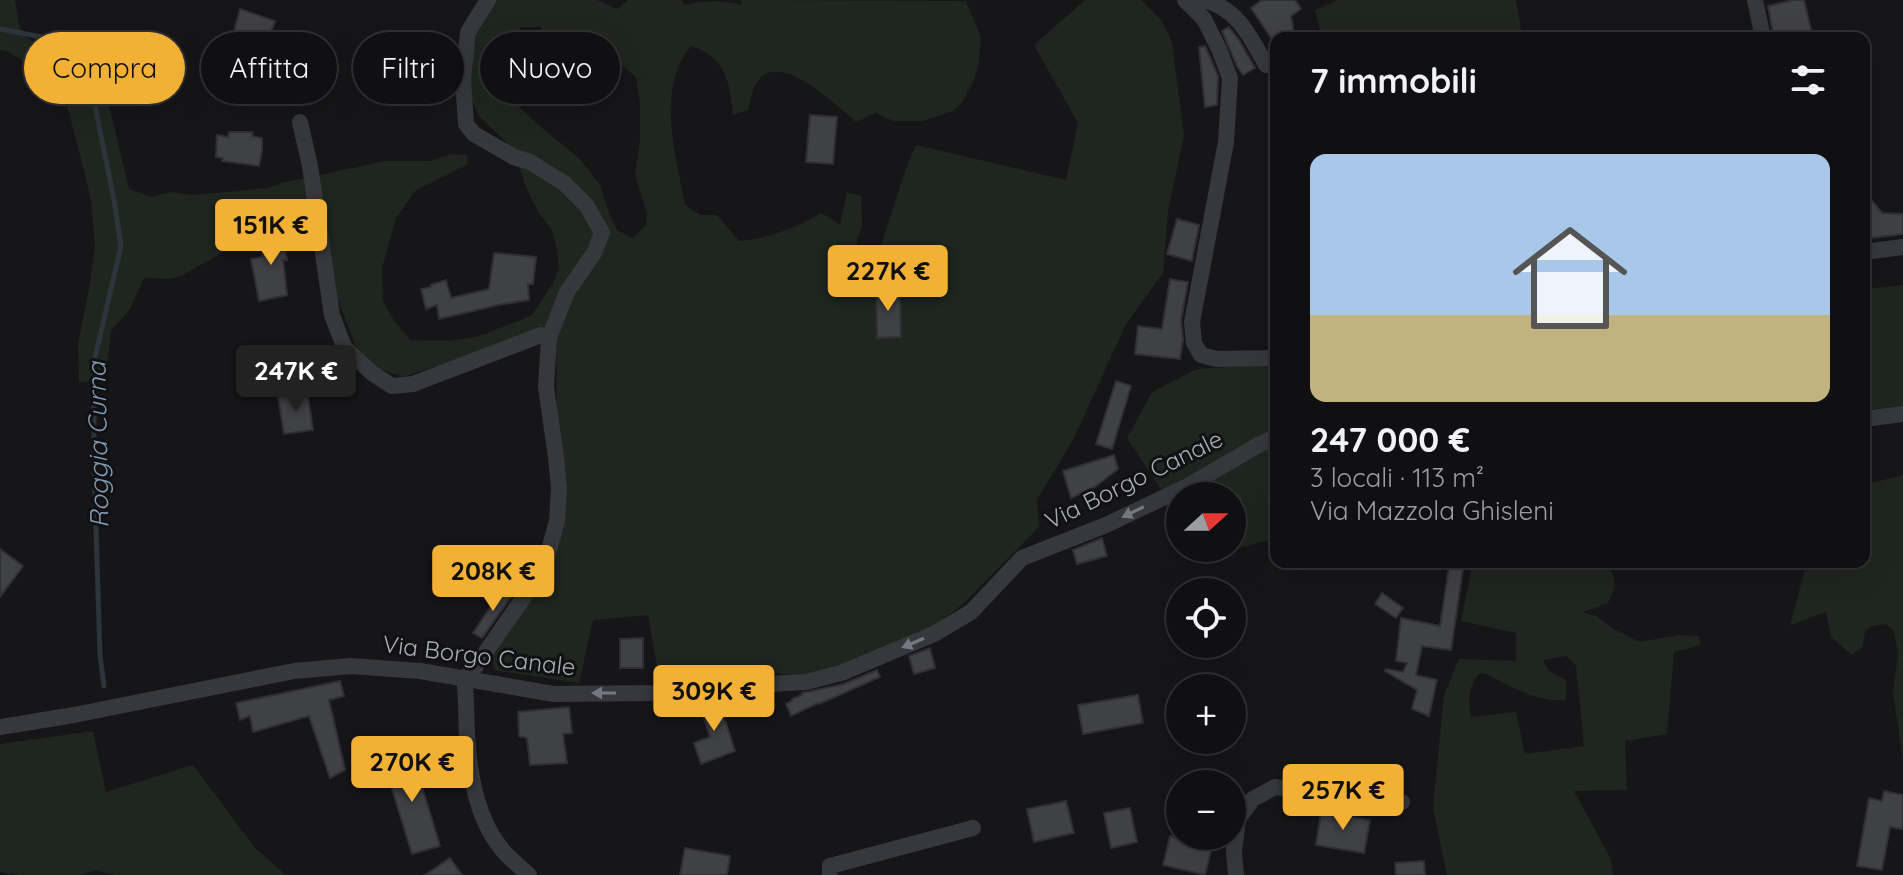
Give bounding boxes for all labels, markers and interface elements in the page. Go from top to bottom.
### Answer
chip: Compra [24,32,185,104]
chip: Affitta [201,32,337,104]
chip: Filtri [353,32,464,104]
chip: Nuovo [480,32,620,104]
icon: filters [1786,58,1830,102]
text: 7 immobili [1310,59,1477,102]
pin: 151K € [206,199,336,267]
icon: home [1498,206,1642,350]
text: 151K € [233,208,309,241]
pin: 227K € [823,245,953,313]
text: 227K € [846,254,930,287]
pin: 247K € [231,345,361,413]
text: 247K € [254,354,338,387]
water label: Roggia Curna [80,360,115,529]
text: 247 000 € [1310,418,1470,461]
street label: Via Borgo Canale [1040,423,1227,535]
text: 3 locali · 113 m² [1310,461,1484,494]
north arrow [1166,482,1246,562]
map controls [1166,482,1246,850]
text: Via Mazzola Ghisleni [1310,494,1554,527]
one-way arrow [1121,505,1144,519]
pin: 208K € [428,545,558,613]
text: 208K € [450,554,536,587]
button: locate [1166,578,1246,658]
street label: Via Borgo Canale [381,628,577,682]
one-way arrow [901,636,925,649]
pin: 309K € [649,665,779,733]
text: 309K € [671,674,757,707]
button: + [1166,674,1246,754]
one-way arrow [591,687,616,699]
pin: 270K € [347,736,477,804]
text: 270K € [369,745,455,778]
pin: 257K € [1278,764,1408,832]
button: − [1166,770,1246,850]
text: 257K € [1301,773,1385,806]

